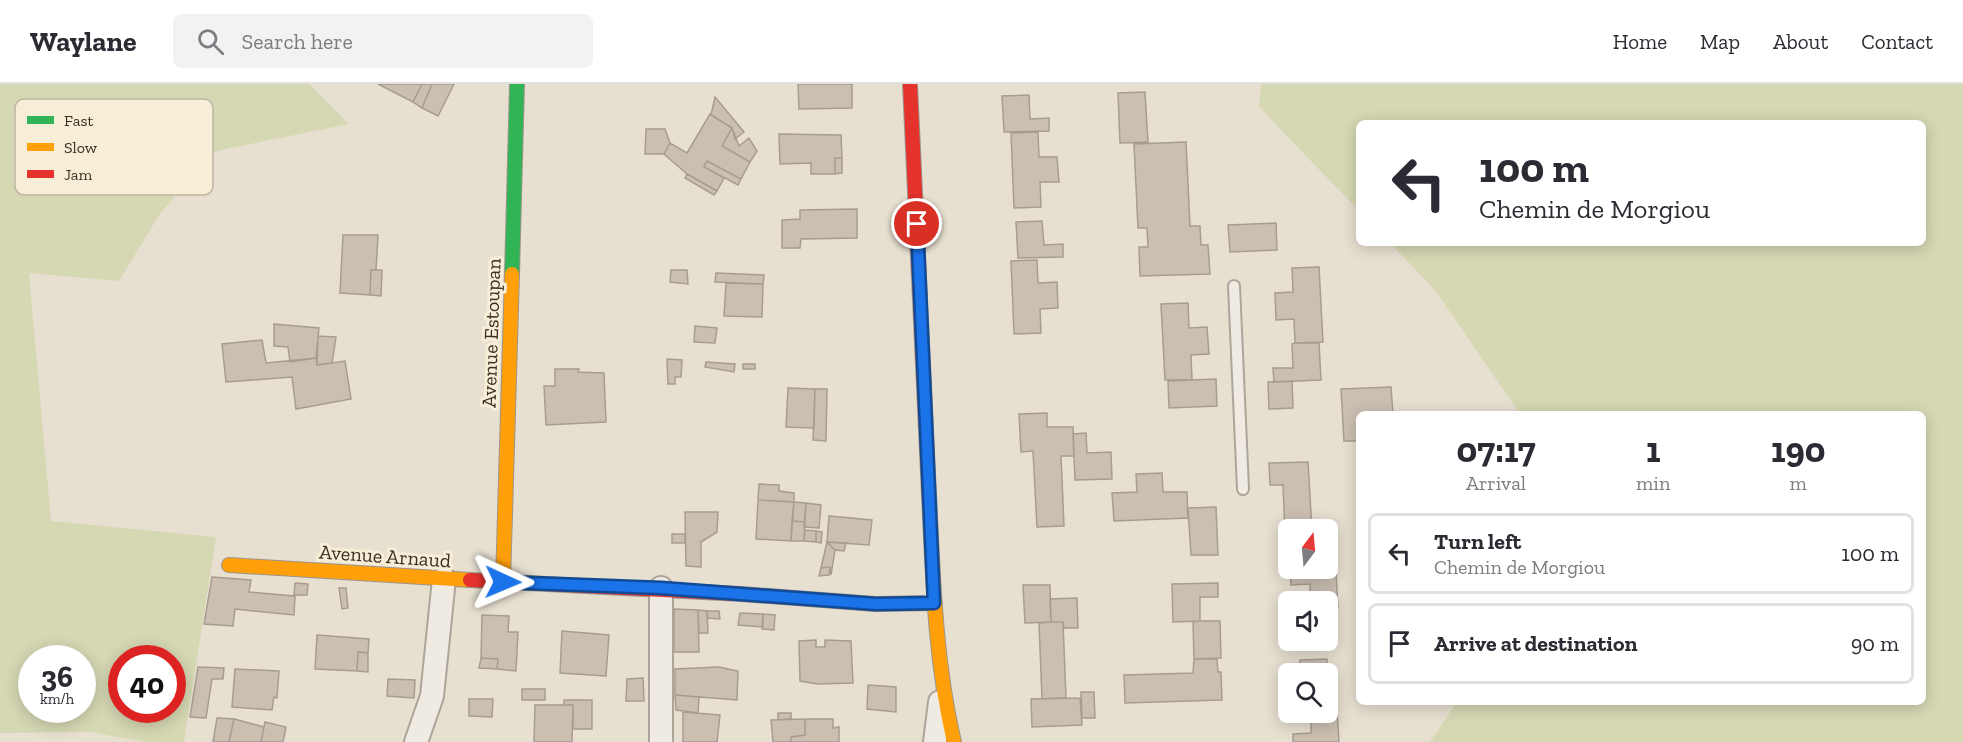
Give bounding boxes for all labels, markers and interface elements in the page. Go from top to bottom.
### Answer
search box [173,14,593,68]
text: Waylane [30,25,137,58]
icon: search [194,25,227,58]
text: Search here [242,28,353,55]
text: Home [1613,29,1667,54]
text: Map [1700,29,1740,54]
text: About [1773,29,1828,54]
text: Contact [1861,29,1933,54]
legend [15,99,213,195]
text: Fast [64,111,93,130]
text: Slow [64,138,98,157]
text: 100 m [1479,142,1589,193]
icon: left [1380,144,1458,222]
text: Jam [64,165,93,184]
text: Chemin de Morgiou [1479,193,1710,225]
pin [891,198,942,249]
icon: arrive [900,207,933,240]
street label: Avenue Estoupan [476,257,506,408]
text: 07:17 [1456,428,1536,471]
text: 1 [1646,428,1661,471]
text: 190 [1771,428,1825,471]
text: Arrival [1466,471,1526,495]
text: min [1636,471,1670,495]
text: m [1790,471,1807,495]
north arrow [1278,519,1338,579]
map controls [1278,519,1338,723]
text: Turn left [1434,528,1521,555]
icon: left [1383,537,1416,570]
street label: Avenue Arnaud [318,539,452,573]
text: 100 m [1841,540,1899,567]
position arrow [471,550,535,614]
text: Chemin de Morgiou [1434,555,1605,579]
button: sound [1278,591,1338,651]
icon: arrive [1383,627,1416,660]
text: Arrive at destination [1434,630,1637,657]
text: 90 m [1851,630,1899,657]
speed limit sign: 40 [108,645,186,723]
text: 36 [41,659,73,695]
button: search [1278,663,1338,723]
text: km/h [40,690,74,708]

